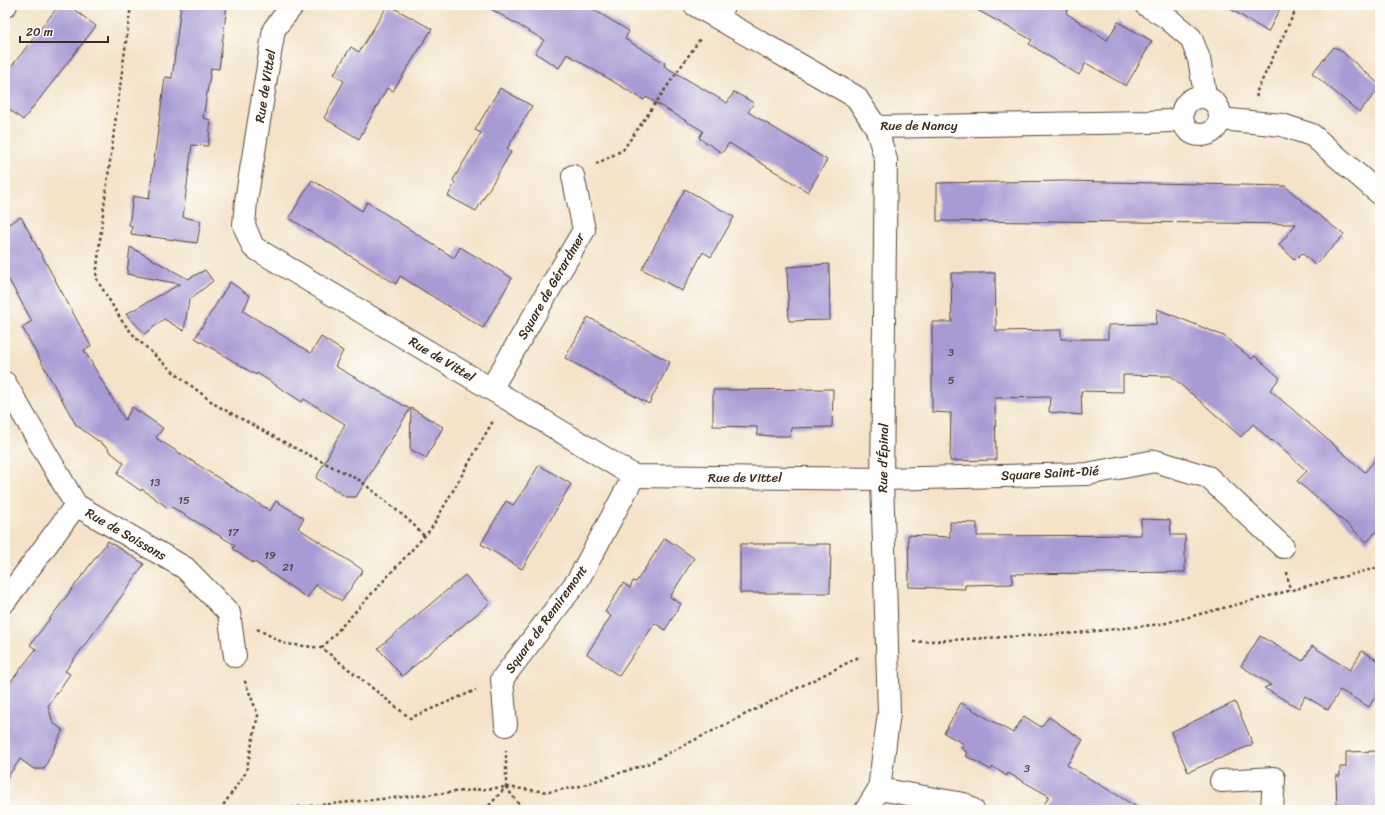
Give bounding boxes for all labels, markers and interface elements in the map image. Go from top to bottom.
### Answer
scale bar [20,18,108,44]
text: 20 m [26,21,53,43]
street label: Rue de Vittel [248,47,282,124]
street label: Rue de Nancy [880,114,958,137]
street label: Square de Gérardmer [511,228,591,344]
street label: Rue de Vittel [404,330,480,388]
house number: 3 [948,343,954,362]
house number: 5 [948,371,955,390]
street label: Rue d’Épinal [871,423,895,493]
street label: Square Saint-Dié [1000,459,1100,487]
street label: Rue de Vittel [708,466,782,489]
house number: 13 [150,473,160,492]
house number: 15 [178,491,190,510]
street label: Rue de Soissons [81,501,171,567]
house number: 17 [228,523,239,542]
house number: 19 [264,546,276,565]
house number: 21 [282,558,294,577]
street label: Square de Remiremont [499,560,593,678]
house number: 3 [1024,759,1030,778]

